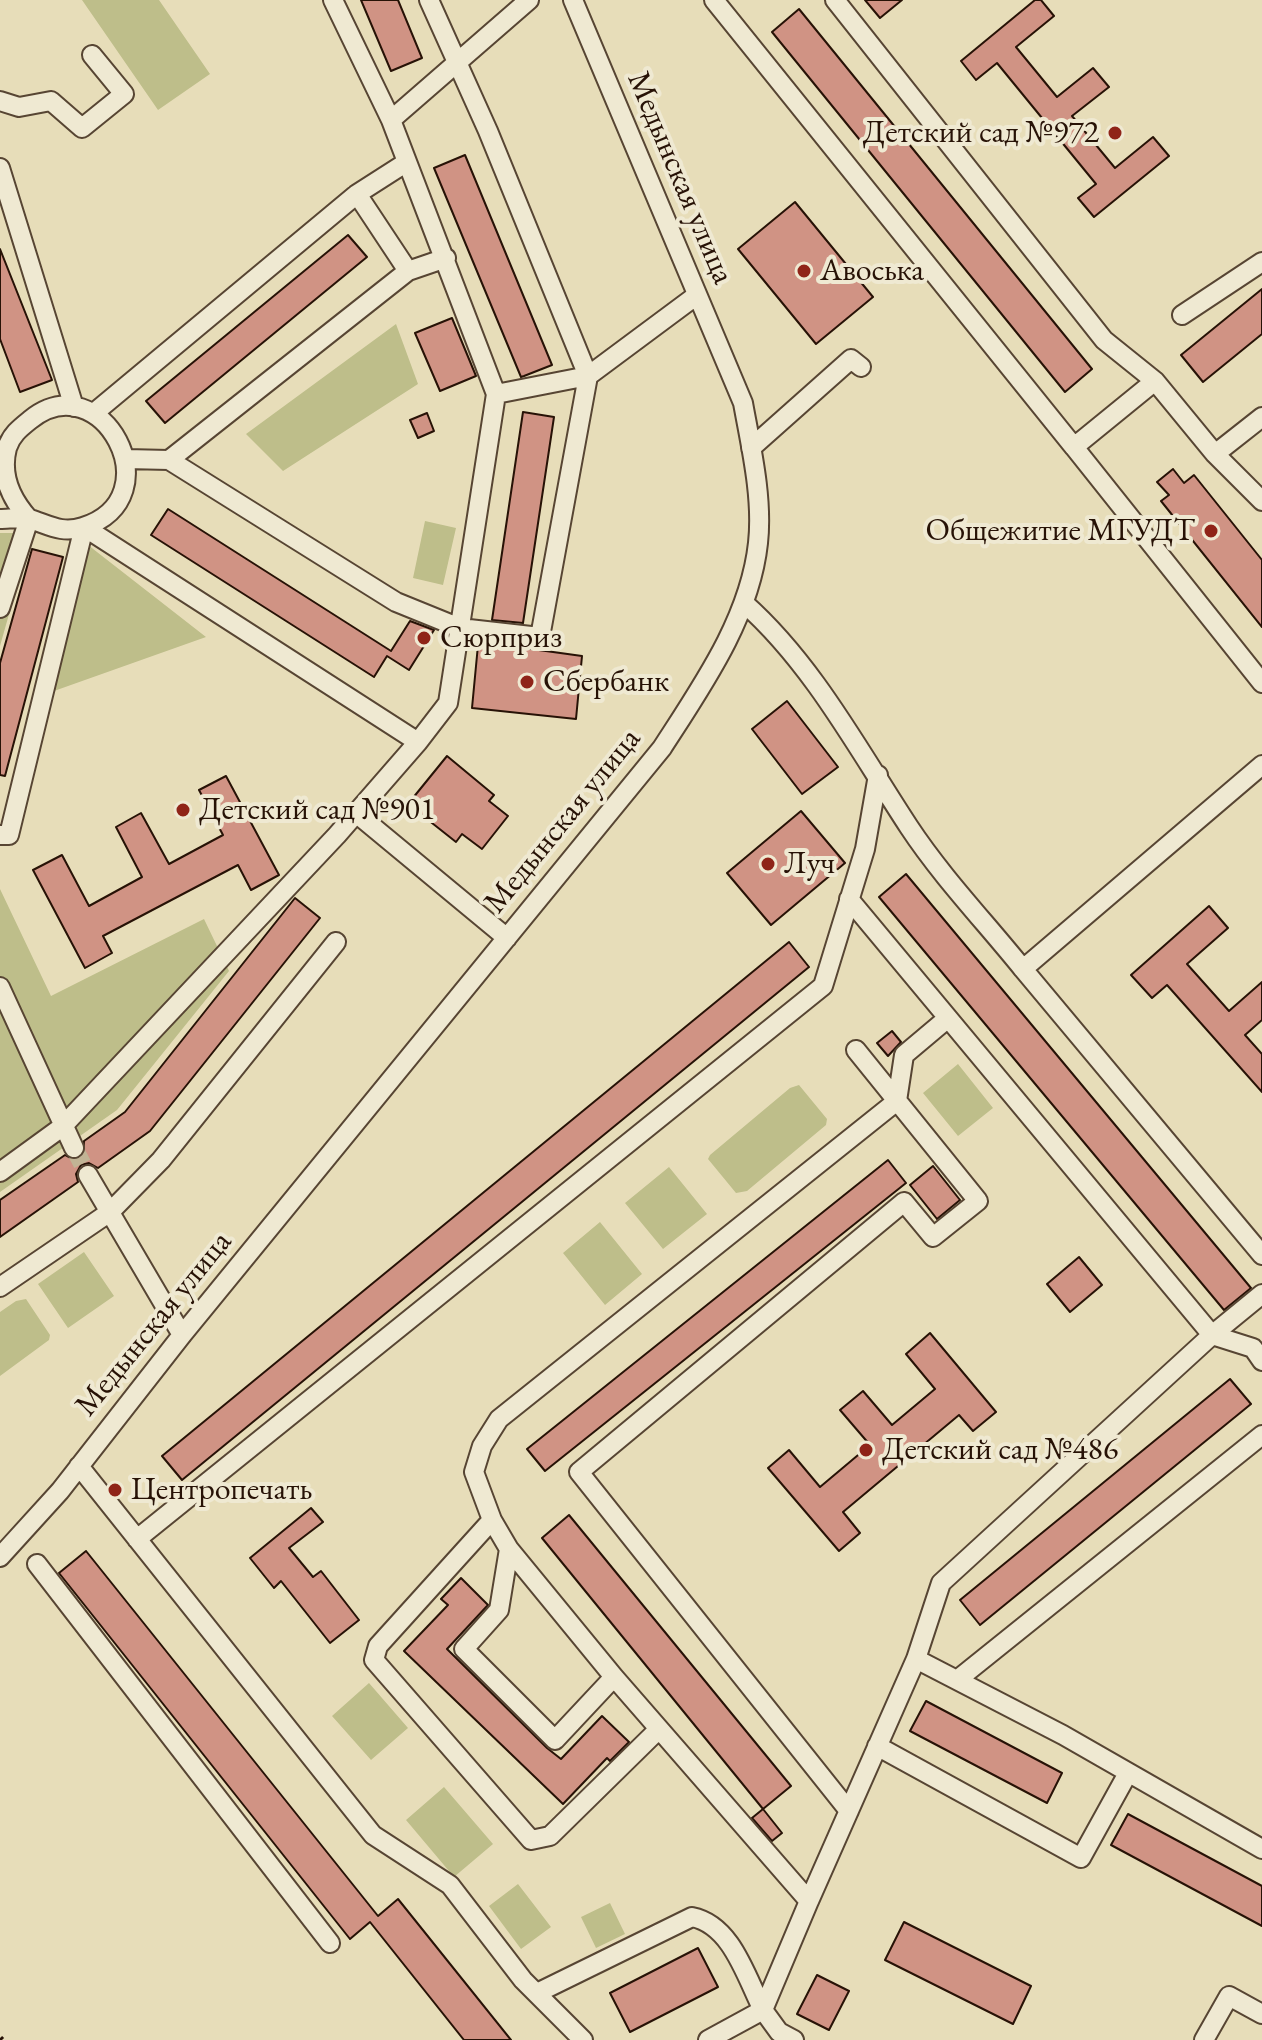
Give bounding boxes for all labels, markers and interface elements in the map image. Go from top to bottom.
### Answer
street label: Медынская улица [618,66,742,290]
place label: Детский сад №972 [863,114,1099,152]
marker: Детский сад №972 [1106,124,1124,142]
place label: Авоська [820,252,924,290]
marker: Авоська [795,262,813,280]
place label: Общежитие МГУДТ [926,512,1195,550]
marker: Общежитие МГУДТ [1202,522,1220,540]
place label: Сюрприз [440,619,562,657]
marker: Сюрприз [415,629,433,647]
place label: Сбербанк [543,663,669,701]
marker: Сбербанк [518,673,536,691]
street label: Медынская улица [477,721,649,921]
place label: Детский сад №901 [199,791,435,829]
marker: Детский сад №901 [174,801,192,819]
place label: Луч [784,845,835,883]
marker: Луч [759,855,777,873]
street label: Медынская улица [68,1224,240,1424]
place label: Детский сад №486 [882,1431,1118,1469]
marker: Детский сад №486 [857,1441,875,1459]
place label: Центропечать [131,1471,312,1509]
marker: Центропечать [106,1481,124,1499]

